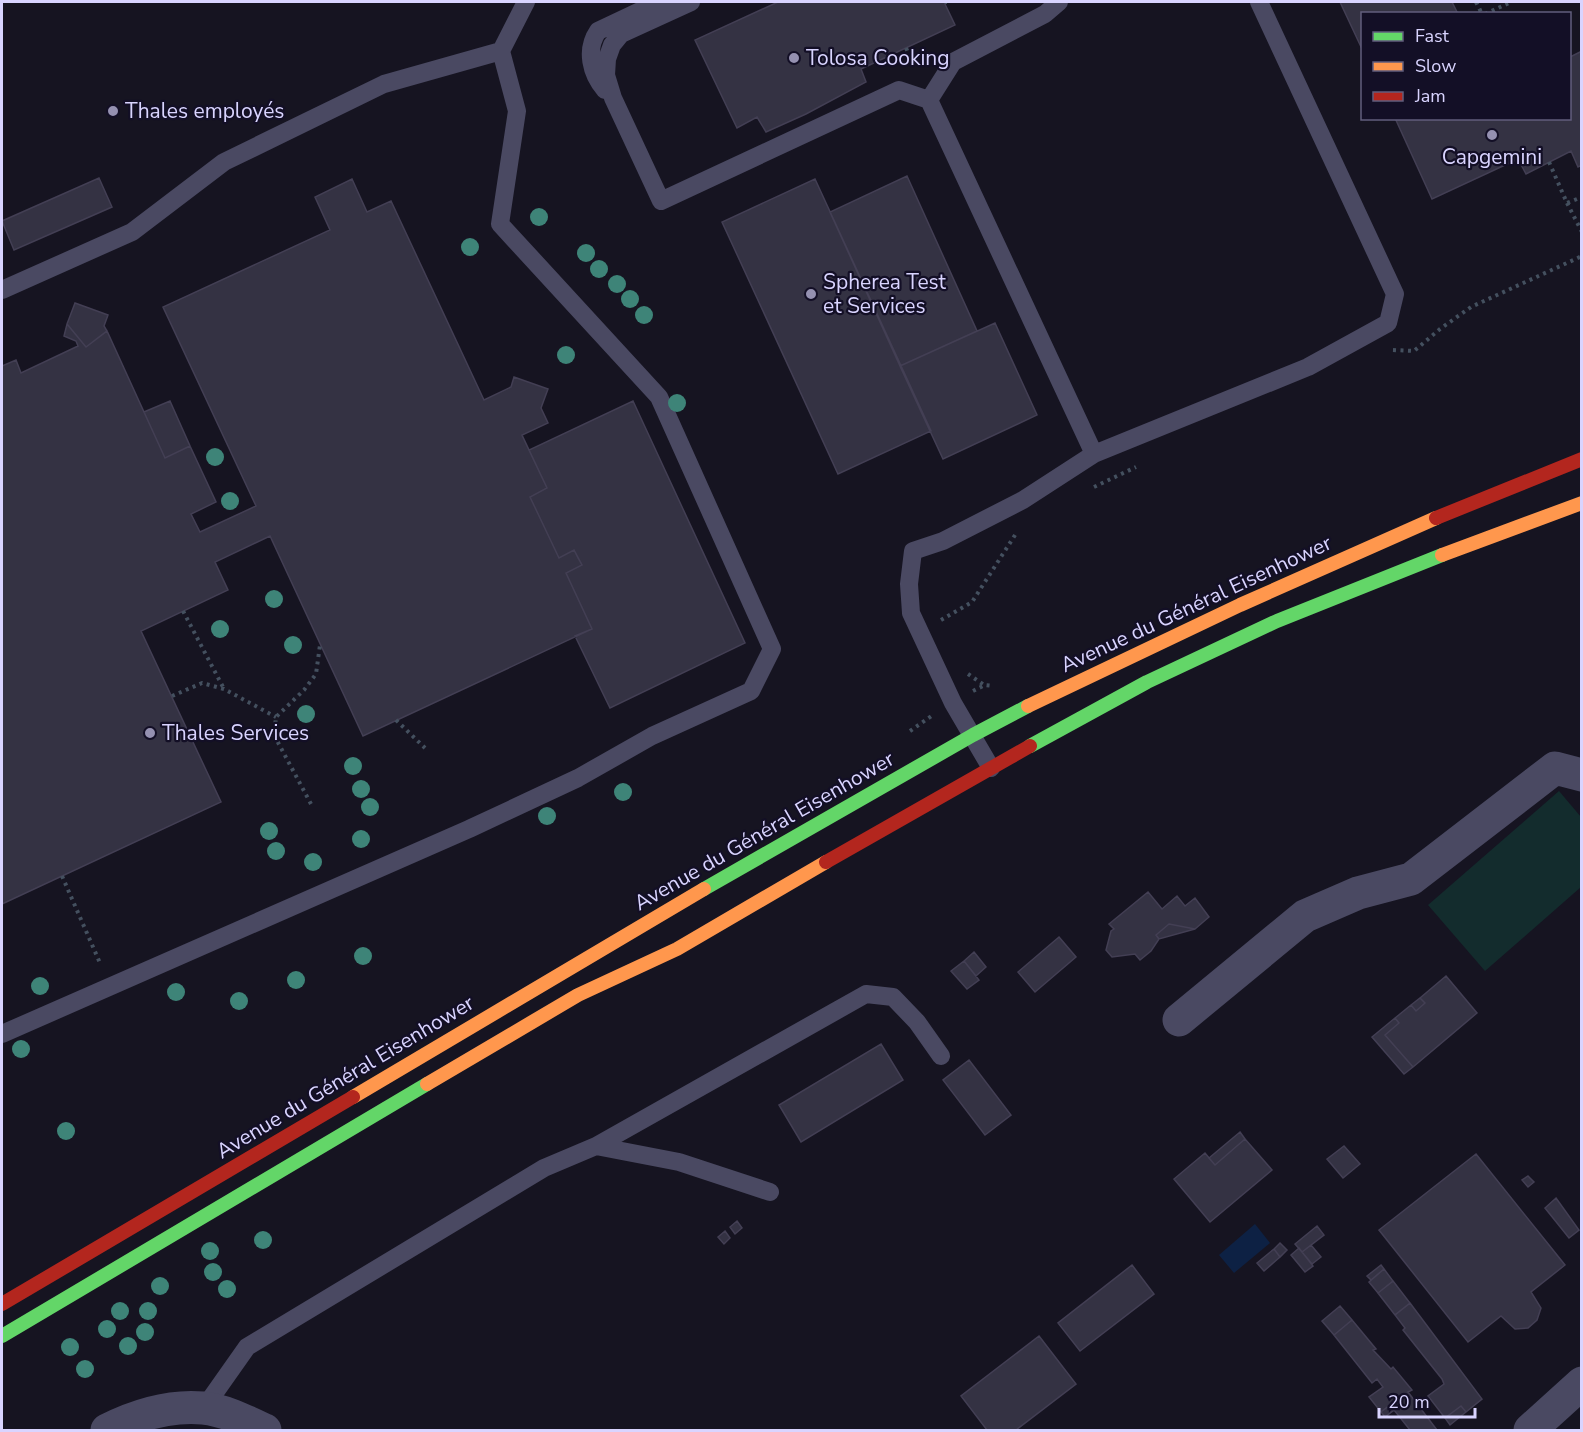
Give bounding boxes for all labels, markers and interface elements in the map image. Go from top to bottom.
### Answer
legend [1361,12,1571,120]
text: Fast [1415,24,1450,48]
place label: Tolosa Cooking [806,44,949,72]
marker: Tolosa Cooking [787,51,801,65]
text: Slow [1415,54,1456,78]
text: Jam [1414,84,1446,108]
place label: Thales employés [125,97,284,125]
marker: Thales employés [106,104,120,118]
marker: Capgemini [1485,128,1499,142]
place label: Capgemini [1442,143,1542,171]
place label: Spherea Test et Services [823,268,947,320]
marker: Spherea Test et Services [804,287,818,301]
street label: Avenue du Général Eisenhower [1056,529,1336,679]
place label: Thales Services [162,719,309,747]
marker: Thales Services [143,726,157,740]
street label: Avenue du Général Eisenhower [629,745,900,917]
street label: Avenue du Général Eisenhower [211,989,479,1165]
scale bar [1379,1381,1475,1419]
text: 20 m [1388,1390,1430,1414]

